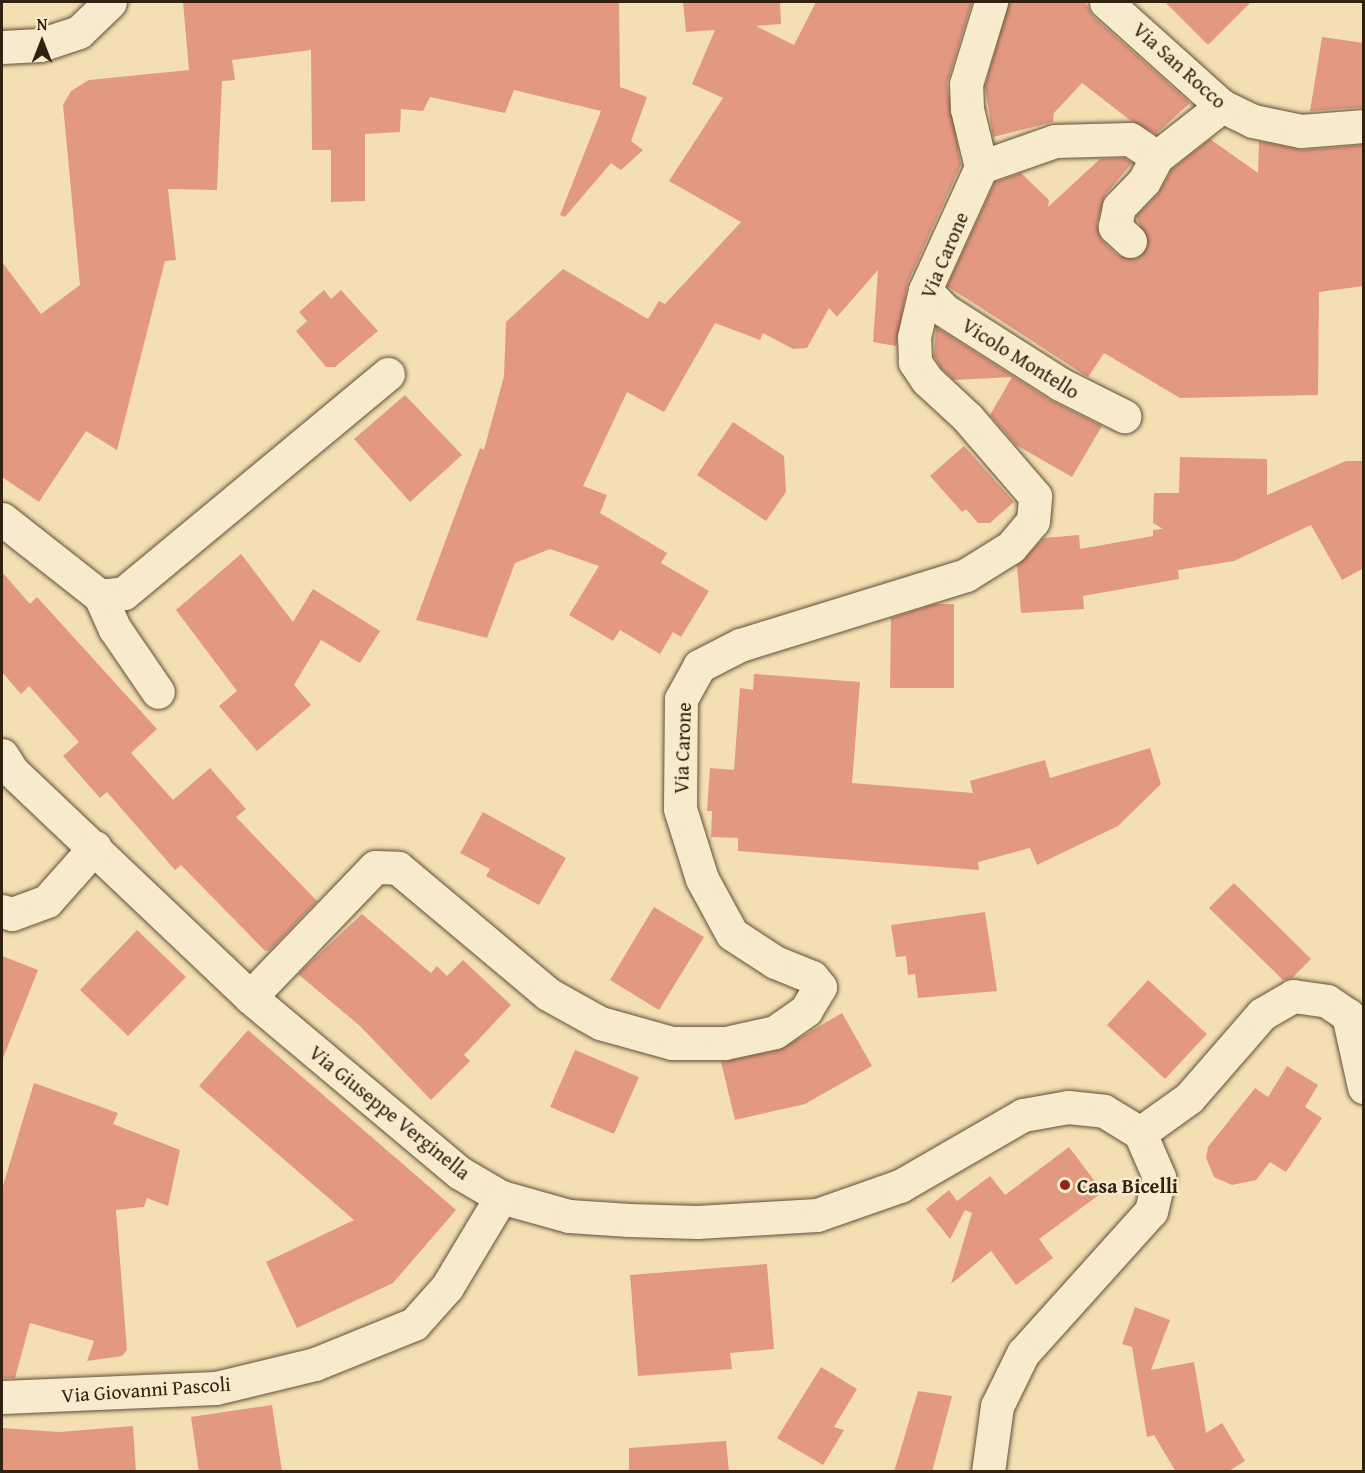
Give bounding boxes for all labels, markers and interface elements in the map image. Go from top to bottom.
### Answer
north arrow [12,12,72,72]
text: N [37,12,47,36]
street label: Via San Rocco [1128,17,1232,113]
street label: Via Carone [915,208,973,302]
street label: Vicolo Montello [958,312,1084,404]
street label: Via Carone [668,702,696,794]
street label: Via Giuseppe Verginella [305,1040,475,1184]
place label: Casa Bicelli [1077,1173,1178,1197]
marker: Casa Bicelli [1058,1178,1072,1192]
street label: Via Giovanni Pascoli [61,1371,231,1407]

